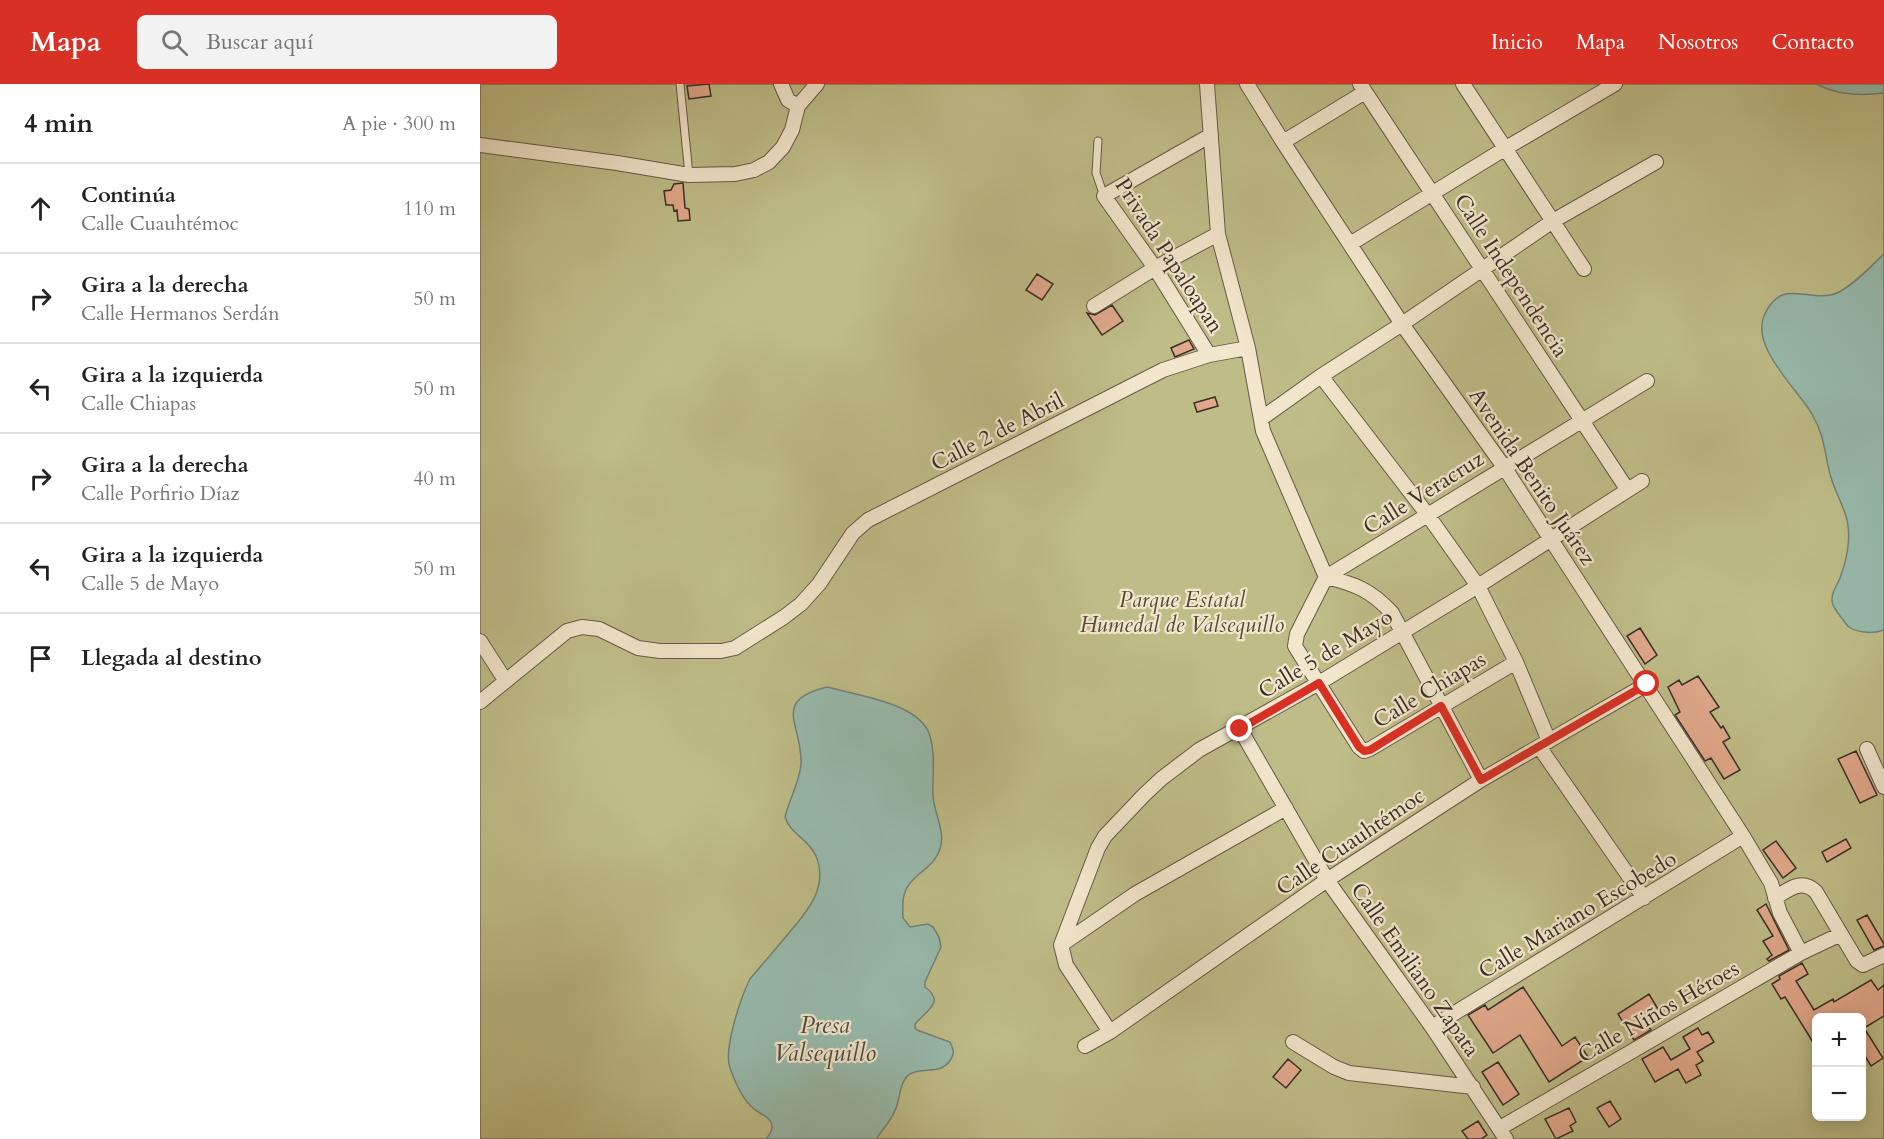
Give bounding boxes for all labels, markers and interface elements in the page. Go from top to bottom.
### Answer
search box [137,15,557,69]
text: Mapa [30,23,101,61]
icon: search [158,26,191,59]
text: Buscar aquí [206,27,313,57]
text: Inicio [1491,28,1543,57]
text: Mapa [1576,28,1625,57]
text: Nosotros [1658,28,1738,57]
text: Contacto [1771,28,1854,57]
text: 4 min [24,106,93,141]
text: A pie · 300 m [342,110,456,137]
street label: Privada Papaloapan [1108,172,1231,339]
text: Continúa [81,180,176,210]
street label: Calle Independencia [1447,188,1576,363]
icon: ahead [24,192,57,225]
text: 110 m [403,195,456,222]
text: Calle Cuauhtémoc [81,210,239,237]
text: Gira a la derecha [81,270,249,300]
icon: right [24,282,57,315]
text: 50 m [413,285,456,312]
text: Calle Hermanos Serdán [81,300,280,327]
text: Gira a la izquierda [81,360,264,390]
icon: left [24,372,57,405]
text: 50 m [413,375,456,402]
street label: Avenida Benito Juárez [1462,382,1603,571]
street label: Calle 2 de Abril [926,385,1069,478]
text: Calle Chiapas [81,390,196,417]
street label: Calle Veracruz [1357,444,1490,542]
text: Gira a la derecha [81,450,249,480]
icon: right [24,462,57,495]
text: 40 m [413,465,456,492]
text: Calle Porfirio Díaz [81,480,239,507]
text: Gira a la izquierda [81,540,264,570]
icon: left [24,552,57,585]
text: 50 m [413,555,456,582]
text: Calle 5 de Mayo [81,570,219,597]
park label: Parque Estatal Humedal de Valsequillo [1080,585,1284,640]
street label: Calle 5 de Mayo [1253,602,1398,706]
icon: arrive [24,642,57,675]
text: Llegada al destino [81,643,262,673]
street label: Calle Chiapas [1368,644,1491,735]
route start [1633,670,1659,696]
route end [1226,715,1252,741]
street label: Calle Cuauhtémoc [1270,781,1431,903]
street label: Calle Mariano Escobedo [1473,844,1682,986]
street label: Calle Emiliano Zapata [1344,876,1487,1063]
street label: Calle Niños Héroes [1572,953,1745,1070]
water label: Presa Valsequillo [774,1009,876,1070]
map controls [1812,1013,1866,1121]
button: + [1812,1013,1866,1067]
button: − [1812,1067,1866,1121]

